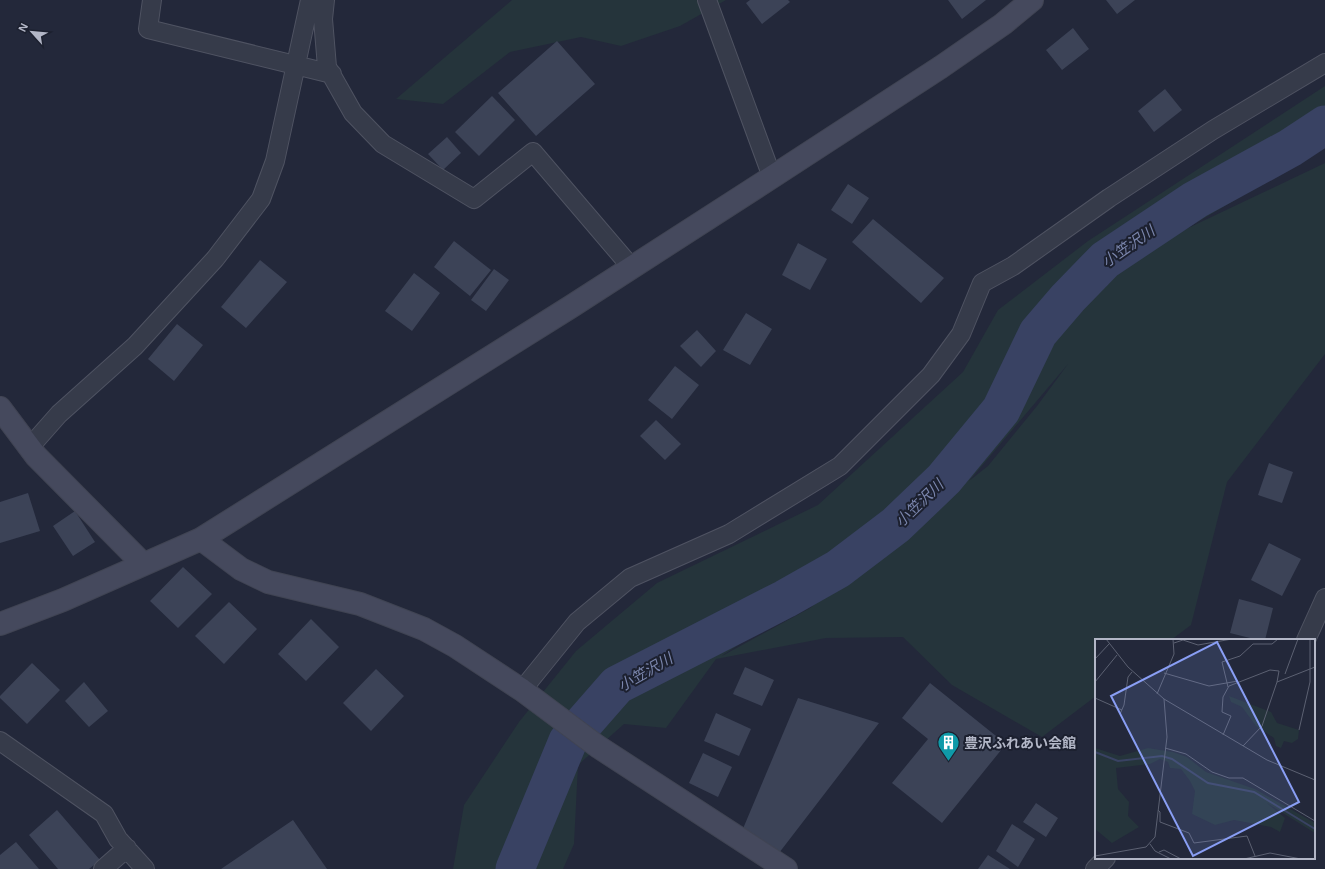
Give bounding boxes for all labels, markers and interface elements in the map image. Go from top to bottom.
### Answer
north arrow [12,12,52,52]
text: N [16,21,30,34]
water label: 小笠沢川 [1099,221,1159,270]
water label: 小笠沢川 [892,475,948,530]
inset map [1095,639,1315,859]
water label: 小笠沢川 [615,649,677,694]
building icon: 豊沢ふれあい会館 [936,730,962,763]
place label: 豊沢ふれあい会館 [964,735,1076,751]

